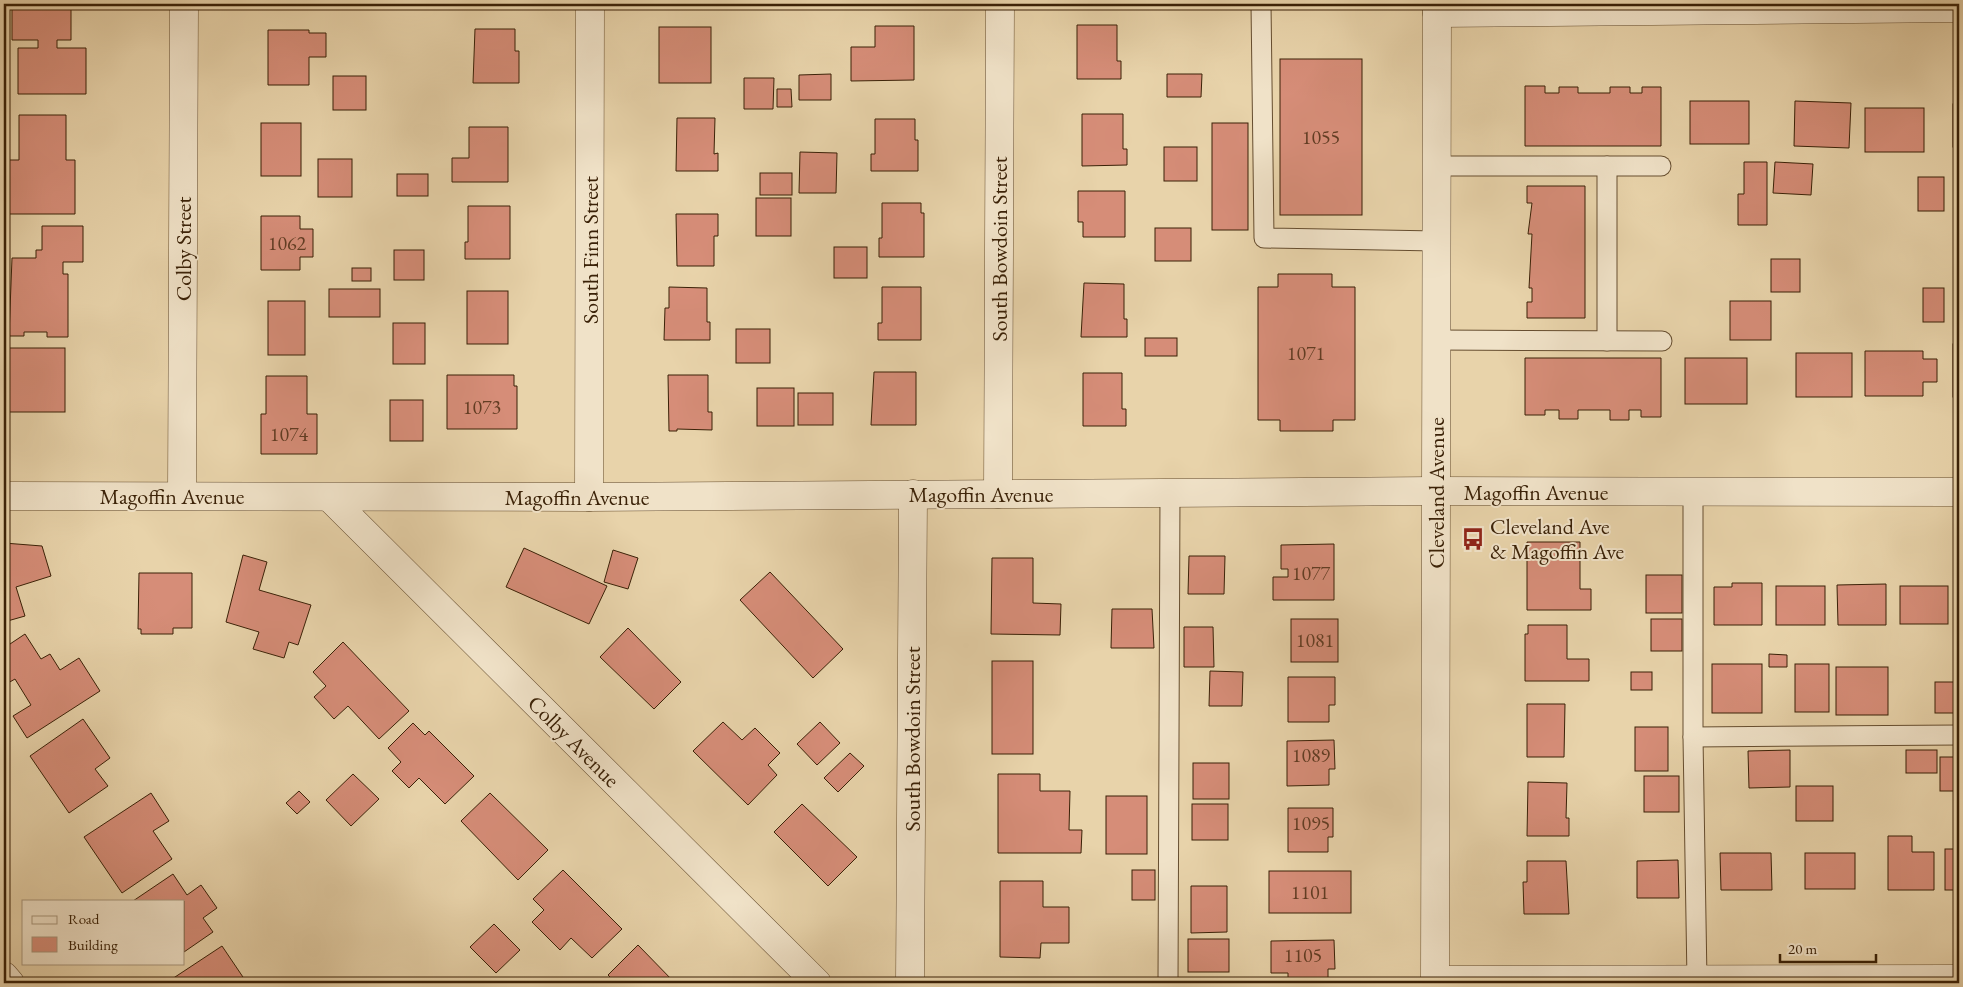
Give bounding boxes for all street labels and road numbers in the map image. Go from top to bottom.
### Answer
street label: South Bowdoin Street [985,156,1014,342]
street label: South Finn Street [576,176,605,324]
street label: Colby Street [169,197,198,301]
street label: Cleveland Avenue [1422,417,1451,569]
street label: Magoffin Avenue [1464,478,1609,507]
street label: Magoffin Avenue [909,480,1054,509]
street label: Magoffin Avenue [100,482,245,511]
street label: Magoffin Avenue [505,483,650,512]
street label: South Bowdoin Street [898,646,927,832]
street label: Colby Avenue [521,689,626,794]

